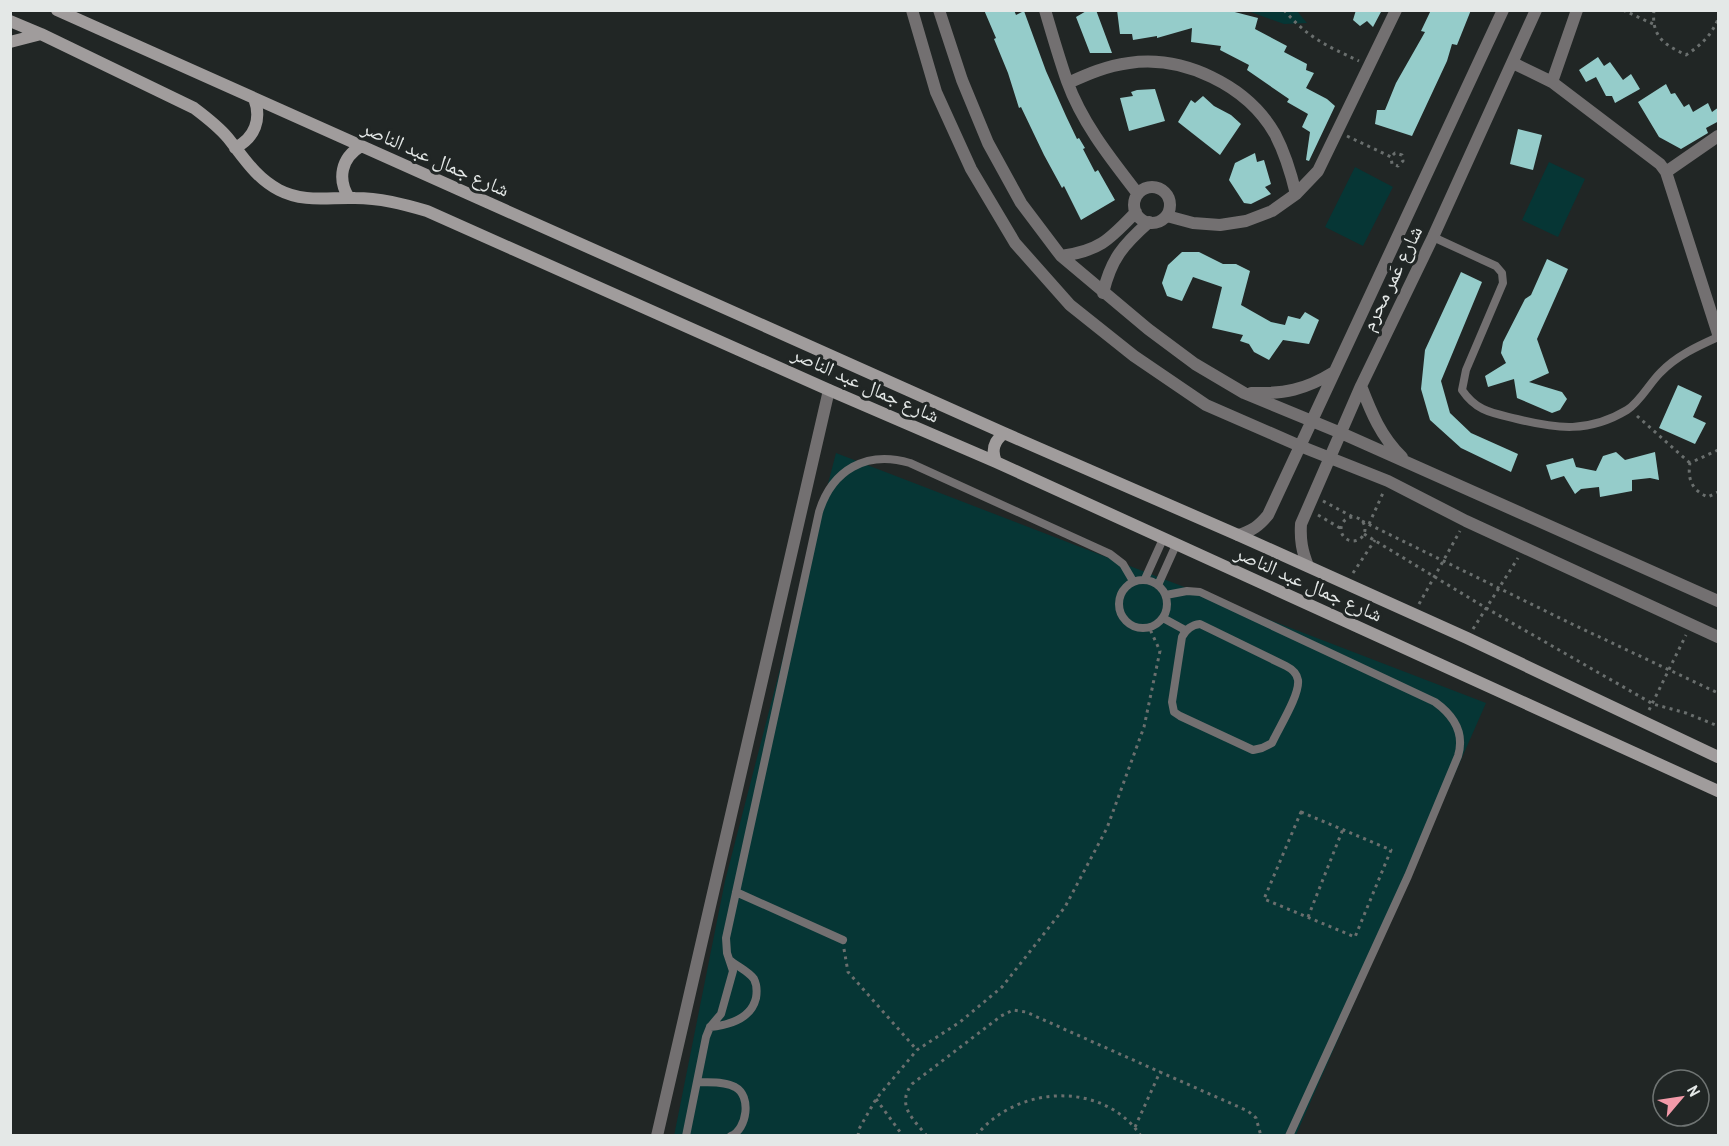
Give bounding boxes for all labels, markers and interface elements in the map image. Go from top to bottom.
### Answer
street label: شارع جمال عبد الناصر [357,113,514,203]
street label: شارع عَمر محرم [1354,221,1429,336]
street label: شارع جمال عبد الناصر [787,339,944,429]
street label: شارع جمال عبد الناصر [1230,538,1387,628]
north arrow [1651,1068,1711,1128]
text: N [1682,1081,1706,1100]

